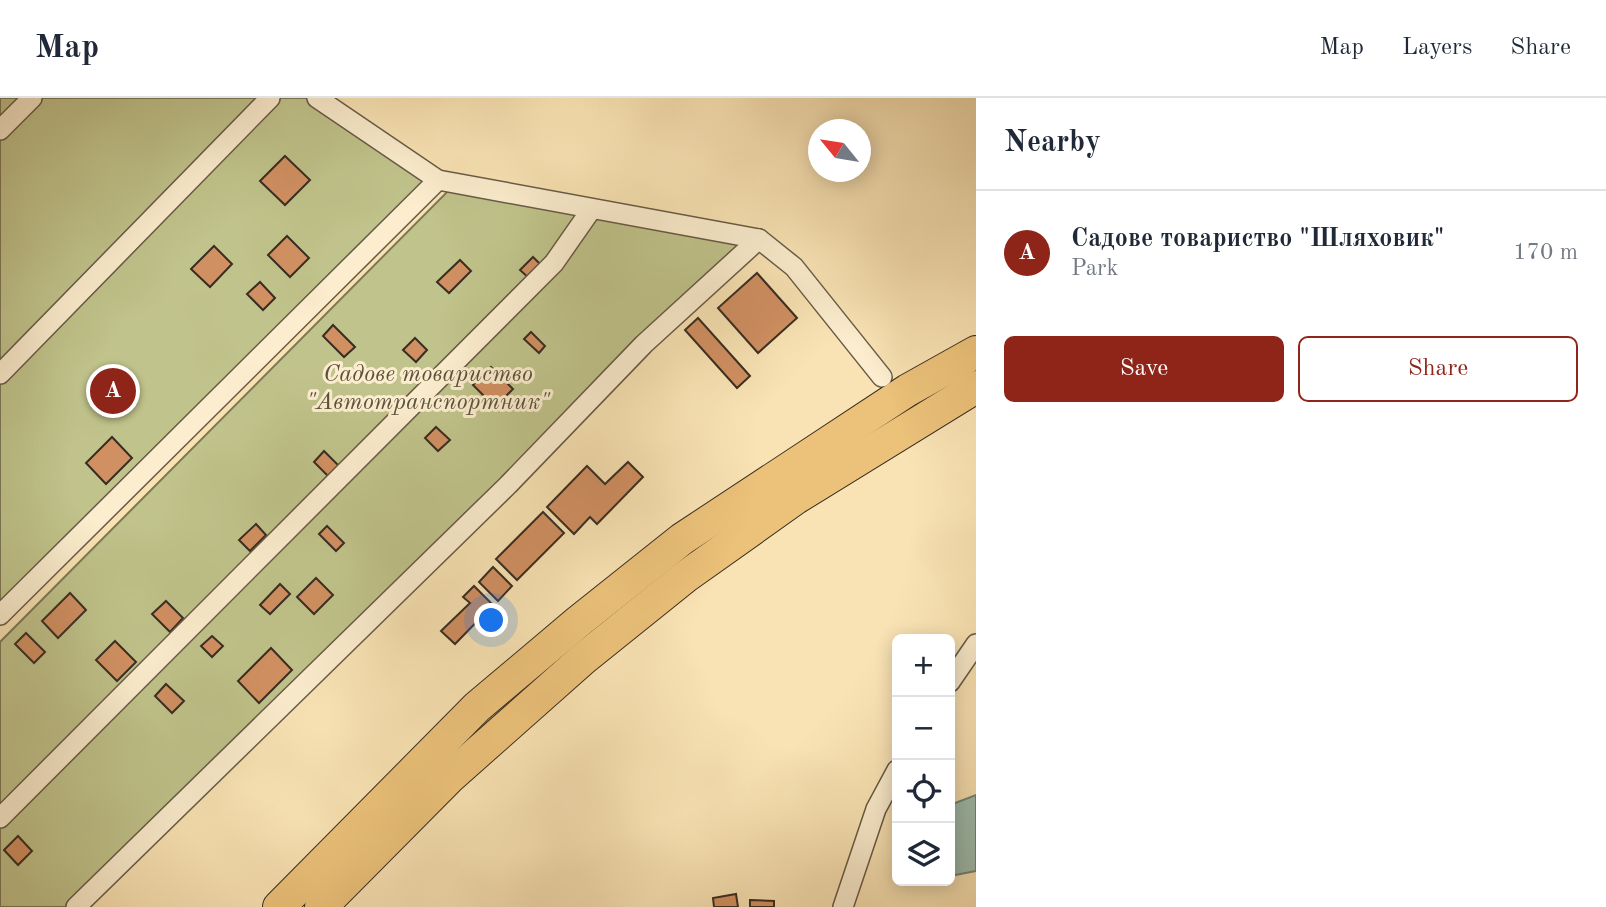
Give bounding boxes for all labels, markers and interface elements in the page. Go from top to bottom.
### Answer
text: Map [35,32,99,65]
text: Map [1320,36,1364,60]
text: Layers [1402,36,1472,60]
text: Share [1510,36,1571,60]
north arrow [808,119,871,182]
text: Nearby [1004,128,1101,158]
text: Садове товариство "Шляховик" [1071,226,1444,252]
text: A [1018,241,1036,264]
text: 170 m [1513,241,1578,264]
text: Park [1071,257,1118,280]
button: Save [1004,336,1284,402]
button: Share [1298,336,1578,402]
park label: Садове товариство "Автотранспортник" [306,363,551,415]
pin: A [90,365,136,417]
your location [474,603,508,637]
map controls [892,634,955,886]
button: + [892,634,955,697]
button: − [892,697,955,760]
button: locate [892,760,955,823]
button: layers [892,823,955,886]

